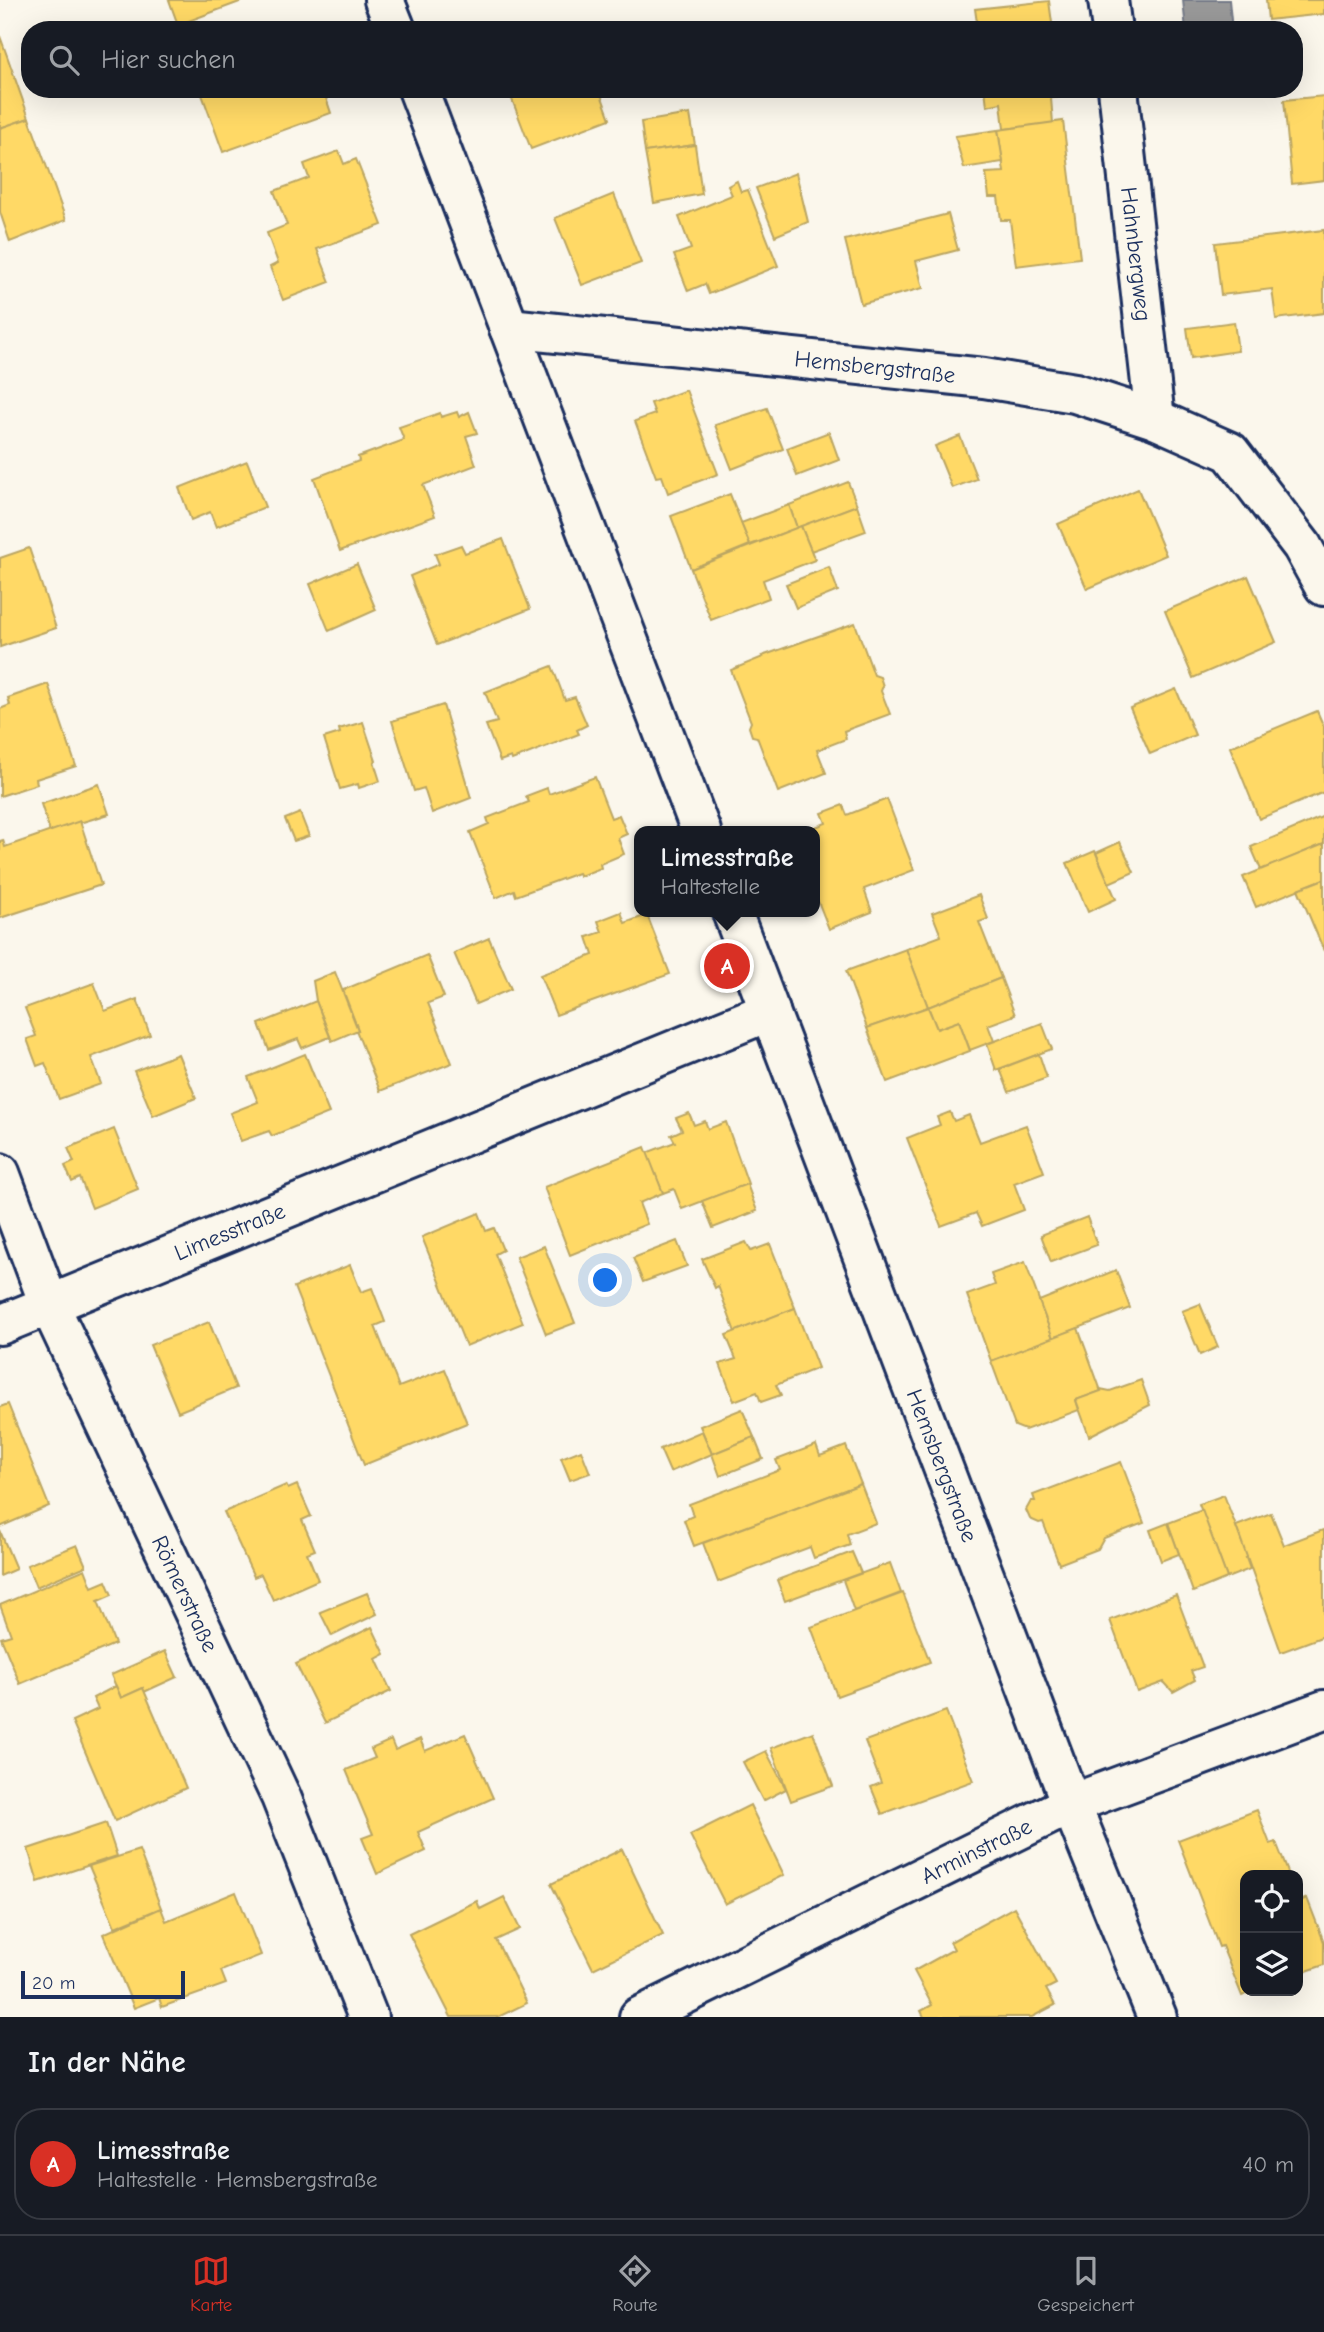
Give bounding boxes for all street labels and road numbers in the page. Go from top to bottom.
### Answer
street label: Hahnbergweg [1115,185,1157,323]
street label: Hemsbergstraße [793,345,957,389]
street label: Limesstraße [170,1197,289,1266]
street label: Hemsbergstraße [901,1385,983,1546]
street label: Römerstraße [146,1531,224,1656]
street label: Arminstraße [917,1813,1036,1890]

